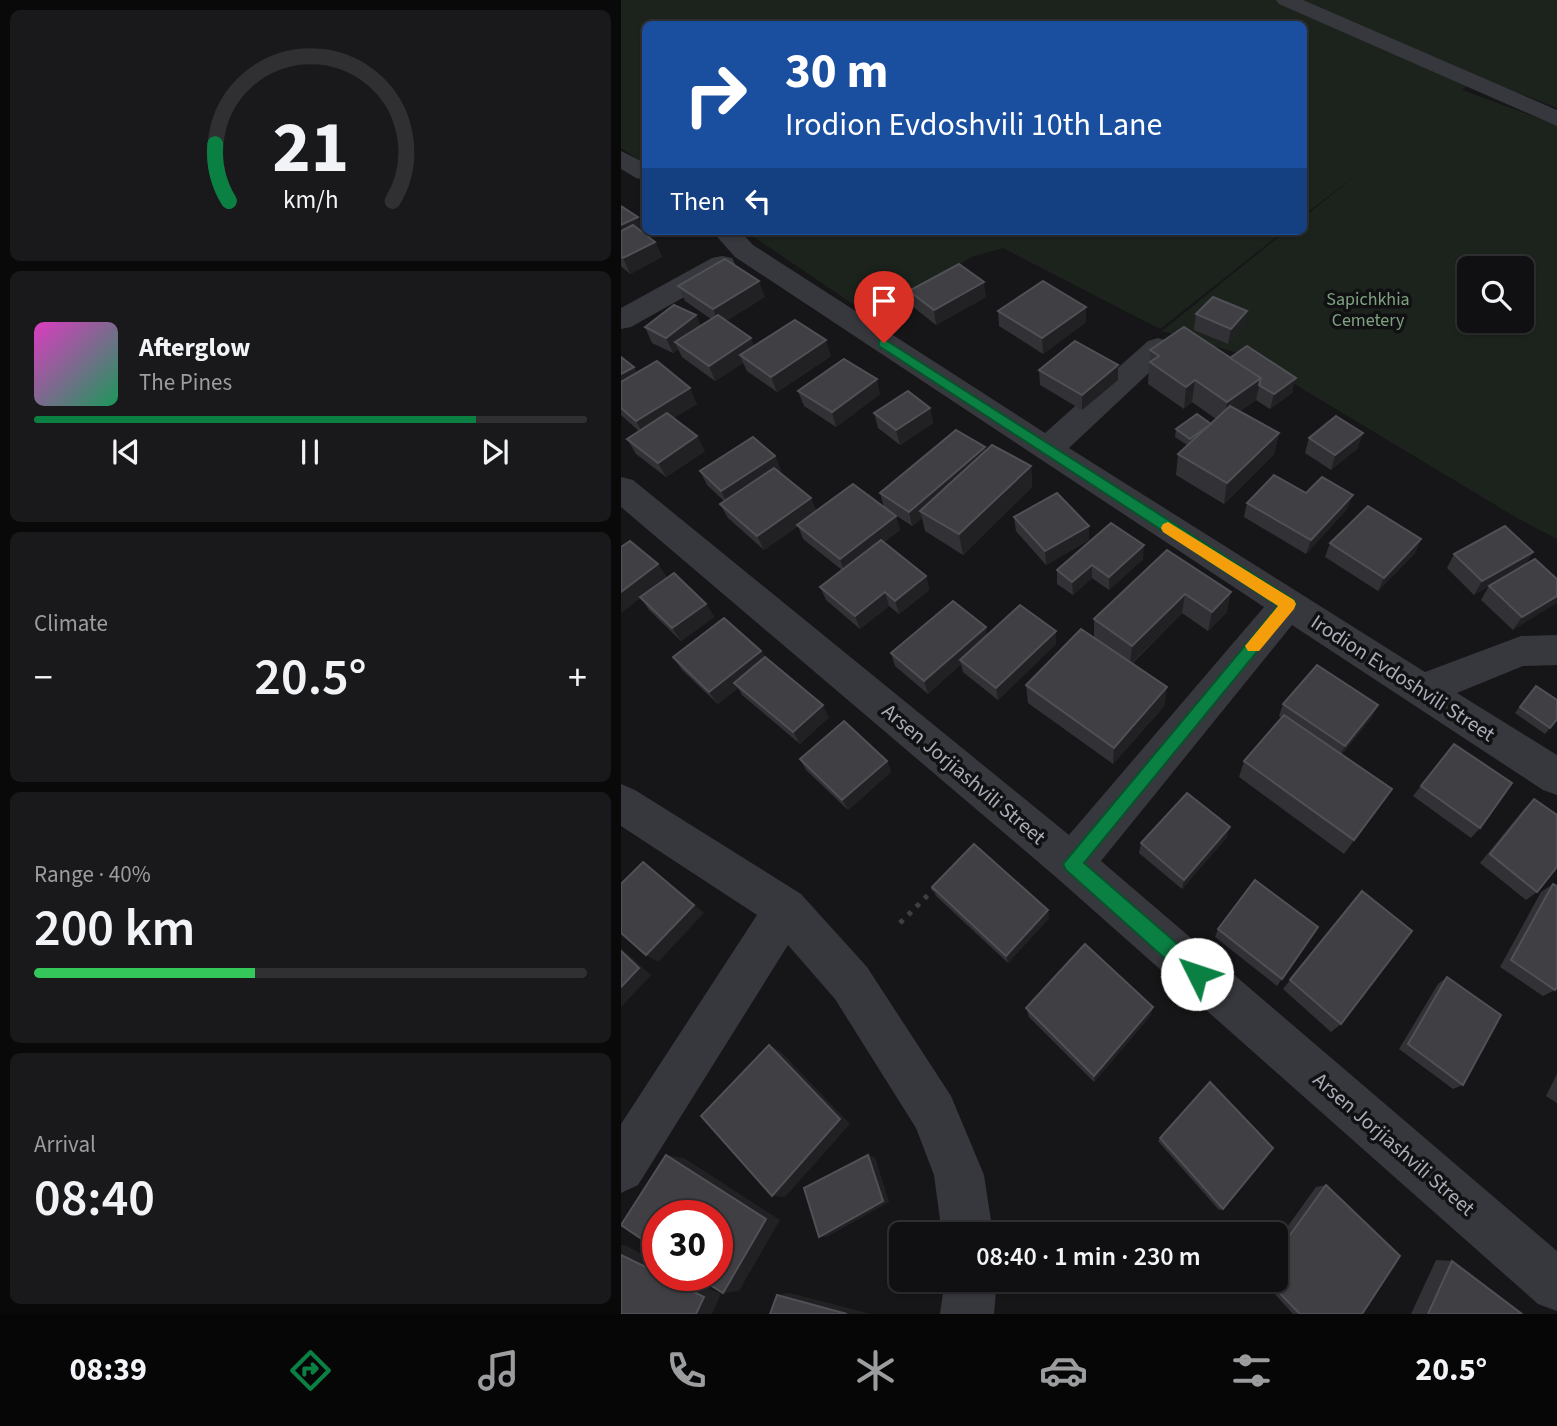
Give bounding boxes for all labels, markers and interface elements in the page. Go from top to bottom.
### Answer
text: 30 m [785,37,889,107]
icon: right [670,49,761,140]
text: 21 [272,97,349,201]
text: Irodion Evdoshvili 10th Lane [785,102,1162,148]
text: km/h [283,182,338,218]
icon: left [739,182,777,220]
text: Then [670,183,725,220]
map controls [1457,256,1534,333]
button: search [1457,256,1534,333]
pin [854,271,914,343]
icon: arrive [865,282,903,320]
park label: Sapichkhia Cemetery [1326,287,1410,333]
text: Afterglow [139,329,250,366]
text: The Pines [139,366,232,399]
icon: previous [107,433,145,471]
icon: pause [291,433,329,471]
icon: next [476,433,514,471]
text: Climate [34,607,108,640]
street label: Irodion Evdoshvili Street [1305,607,1501,749]
text: 20.5° [254,641,367,715]
text: − [34,651,53,705]
text: + [568,651,587,705]
street label: Arsen Jorjiashvili Street [876,696,1052,852]
text: Range · 40% [34,858,151,891]
text: 200 km [34,892,195,966]
position arrow [1160,937,1234,1011]
street label: Arsen Jorjiashvili Street [1307,1065,1481,1223]
text: Arrival [34,1128,96,1161]
text: 08:40 [34,1162,155,1236]
speed limit sign: 30 [642,1200,733,1291]
text: 08:40 · 1 min · 230 m [976,1238,1201,1275]
icon: directions [286,1346,335,1395]
icon: music [474,1346,523,1395]
icon: phone [662,1346,711,1395]
icon: climate [851,1346,900,1395]
icon: car [1039,1346,1088,1395]
icon: filters [1227,1346,1276,1395]
text: 08:39 [70,1347,147,1393]
text: 20.5° [1415,1347,1487,1393]

